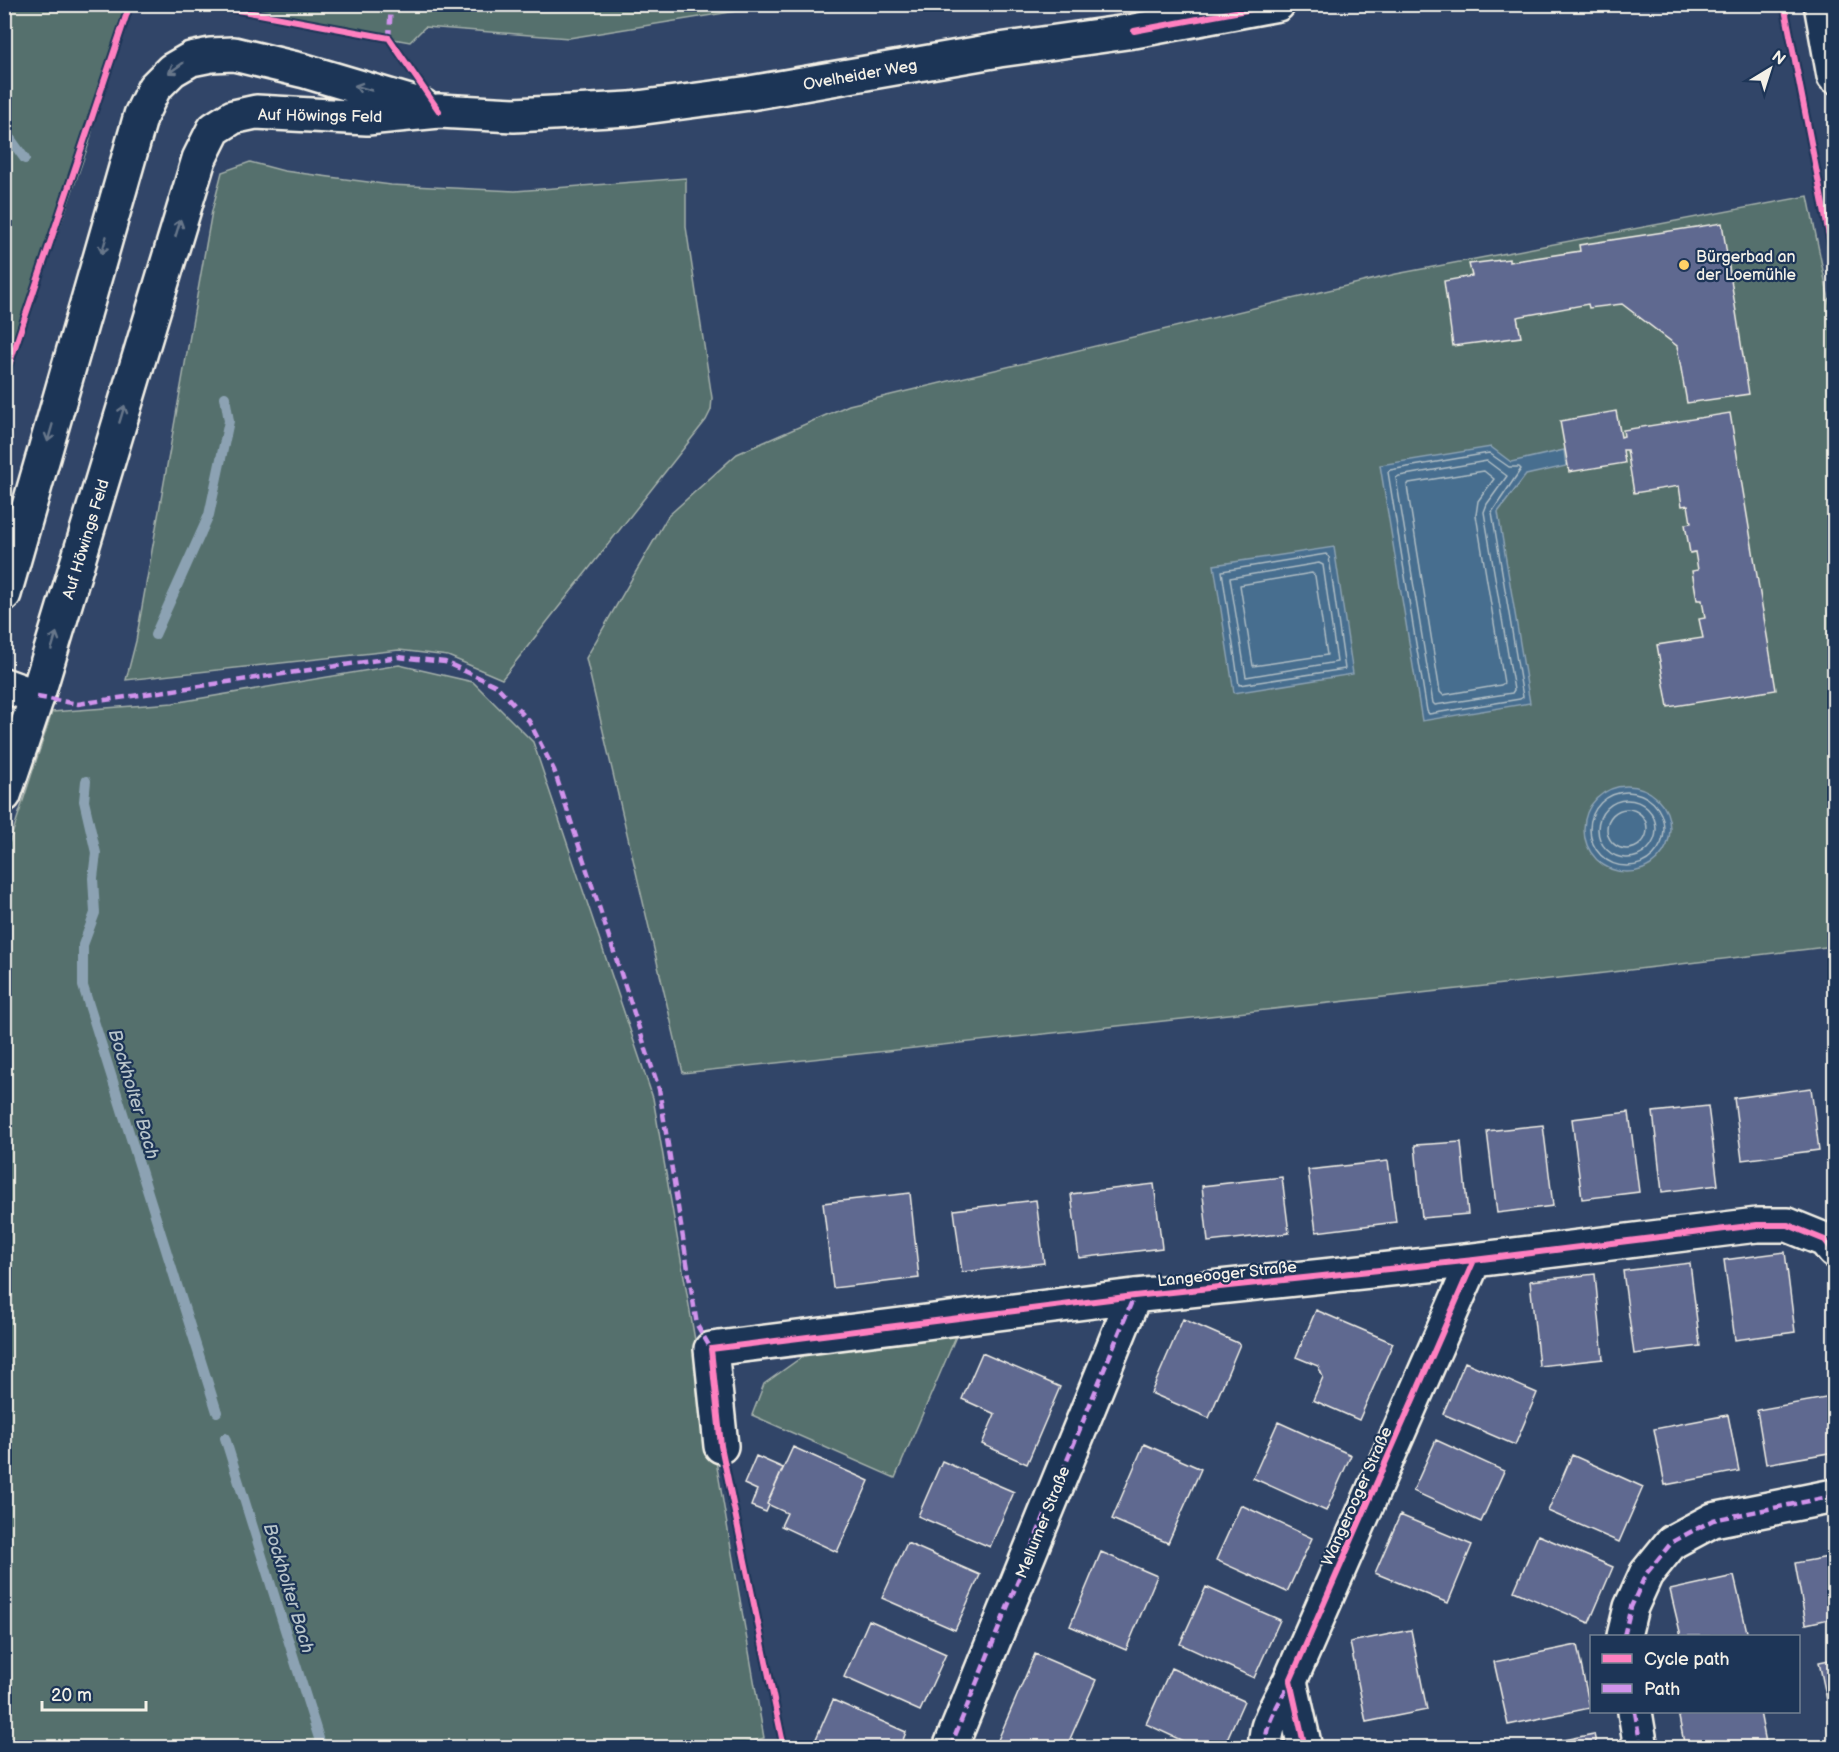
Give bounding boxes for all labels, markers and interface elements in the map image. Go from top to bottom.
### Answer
north arrow [1740,39,1800,99]
text: N [1768,47,1789,70]
street label: Ovelheider Weg [802,56,919,95]
one-way arrow [168,62,185,74]
one-way arrow [354,82,373,93]
street label: Auf Höwings Feld [258,106,382,127]
one-way arrow [173,219,184,238]
one-way arrow [98,235,109,254]
place label: Bürgerbad an der Loemühle [1696,248,1797,285]
marker: Bürgerbad an der Loemühle [1677,258,1691,272]
one-way arrow [117,405,128,424]
one-way arrow [44,423,55,442]
street label: Auf Höwings Feld [59,477,114,602]
one-way arrow [49,632,60,651]
water label: Bockholter Bach [104,1027,163,1162]
street label: Langeooger Straße [1157,1258,1298,1291]
street label: Wangerooger Straße [1318,1424,1397,1569]
street label: Mellumer Straße [1012,1463,1075,1581]
water label: Bockholter Bach [259,1521,318,1656]
legend [1590,1635,1800,1713]
text: Cycle path [1644,1649,1730,1670]
scale bar [42,1674,146,1712]
text: Path [1644,1679,1680,1700]
text: 20 m [51,1685,92,1706]

